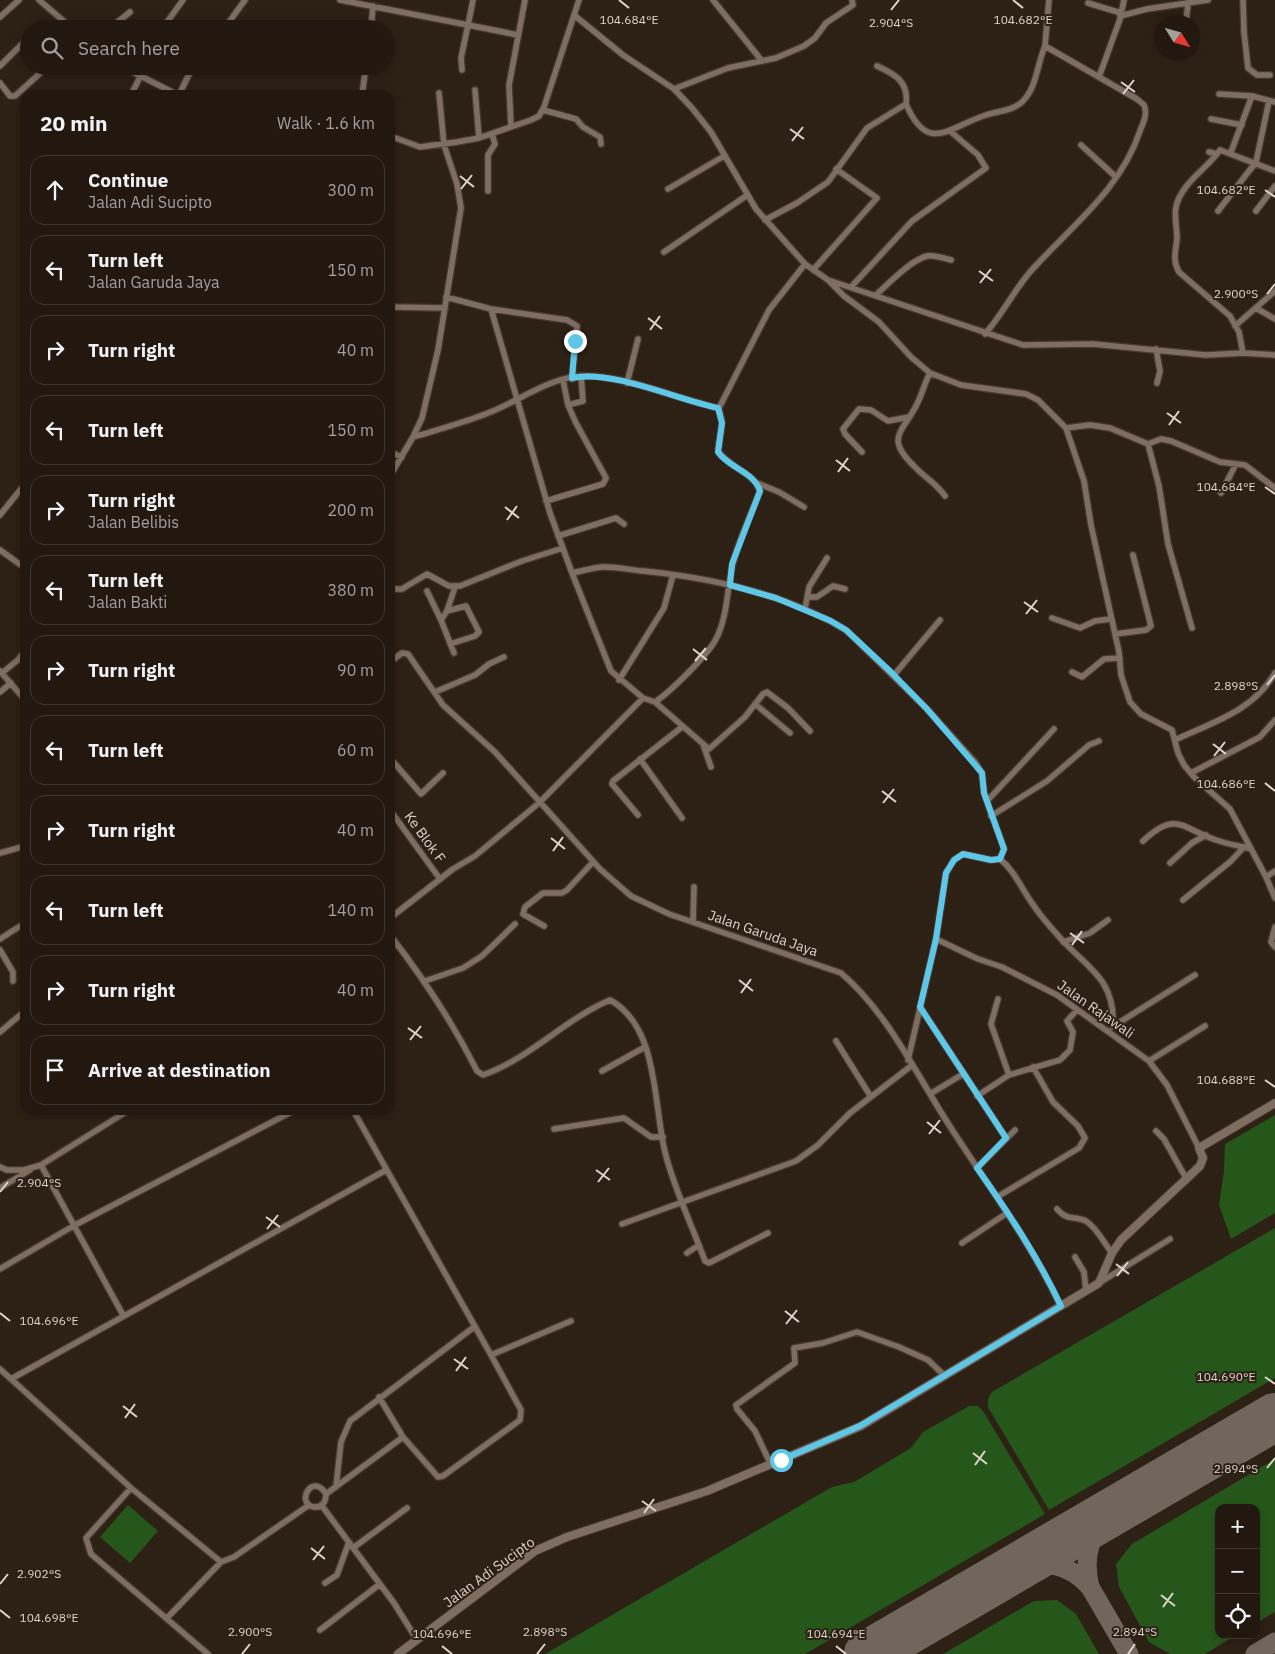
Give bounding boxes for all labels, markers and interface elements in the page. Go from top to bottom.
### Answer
text: 104.684°E [599,12,659,27]
text: 104.682°E [993,12,1053,27]
text: 2.904°S [869,15,913,30]
north arrow [1155,15,1200,60]
search box [20,20,395,75]
icon: search [38,34,66,62]
text: Search here [78,36,180,60]
text: 20 min [40,109,107,137]
text: Walk · 1.6 km [277,113,375,133]
text: Continue [88,168,168,192]
icon: ahead [41,176,69,204]
text: 300 m [327,180,374,200]
text: 104.682°E [1196,182,1256,197]
text: Jalan Adi Sucipto [88,192,212,212]
text: Turn left [88,248,164,272]
icon: left [41,256,69,284]
text: 150 m [327,260,374,280]
text: Jalan Garuda Jaya [88,272,220,292]
text: 2.900°S [1214,286,1258,301]
route end [564,330,587,353]
icon: right [41,336,69,364]
text: Turn right [88,338,175,362]
text: 40 m [337,340,374,360]
icon: left [41,416,69,444]
text: Turn left [88,418,164,442]
text: 150 m [327,420,374,440]
text: 104.684°E [1196,479,1256,494]
text: Turn right [88,488,175,512]
icon: right [41,496,69,524]
text: 200 m [327,500,374,520]
text: Jalan Belibis [88,512,179,532]
text: Turn left [88,568,164,592]
icon: left [41,576,69,604]
text: 380 m [327,580,374,600]
text: Jalan Bakti [88,592,167,612]
icon: right [41,656,69,684]
text: Turn right [88,658,175,682]
text: 90 m [337,660,374,680]
text: 2.898°S [1214,678,1258,693]
icon: left [41,736,69,764]
text: Turn left [88,738,164,762]
text: 60 m [337,740,374,760]
text: 104.686°E [1196,776,1256,791]
street label: Ke Blok F [400,808,450,866]
icon: right [41,816,69,844]
text: Turn right [88,818,175,842]
text: 40 m [337,820,374,840]
icon: left [41,896,69,924]
text: Turn left [88,898,164,922]
text: 140 m [327,900,374,920]
street label: Jalan Garuda Jaya [706,906,821,960]
icon: right [41,976,69,1004]
street label: Jalan Rajawali [1054,976,1138,1042]
text: Turn right [88,978,175,1002]
text: 40 m [337,980,374,1000]
icon: arrive [41,1056,69,1084]
text: Arrive at destination [88,1058,271,1082]
text: 104.688°E [1196,1072,1256,1087]
text: 2.904°S [17,1175,61,1190]
text: 104.696°E [19,1313,79,1328]
text: 104.690°E [1196,1369,1256,1384]
route start [770,1449,793,1472]
text: 2.894°S [1214,1461,1258,1476]
map controls [1215,1504,1260,1639]
button: + [1215,1504,1260,1549]
street label: Jalan Adi Sucipto [440,1533,538,1611]
button: − [1215,1549,1260,1594]
text: 2.902°S [17,1566,61,1581]
button: locate [1215,1594,1260,1639]
text: 104.698°E [19,1610,79,1625]
text: 2.900°S [228,1624,272,1639]
text: 2.898°S [523,1624,567,1639]
text: 2.894°S [1113,1624,1157,1639]
text: 104.696°E [412,1626,472,1641]
text: 104.694°E [806,1626,866,1641]

